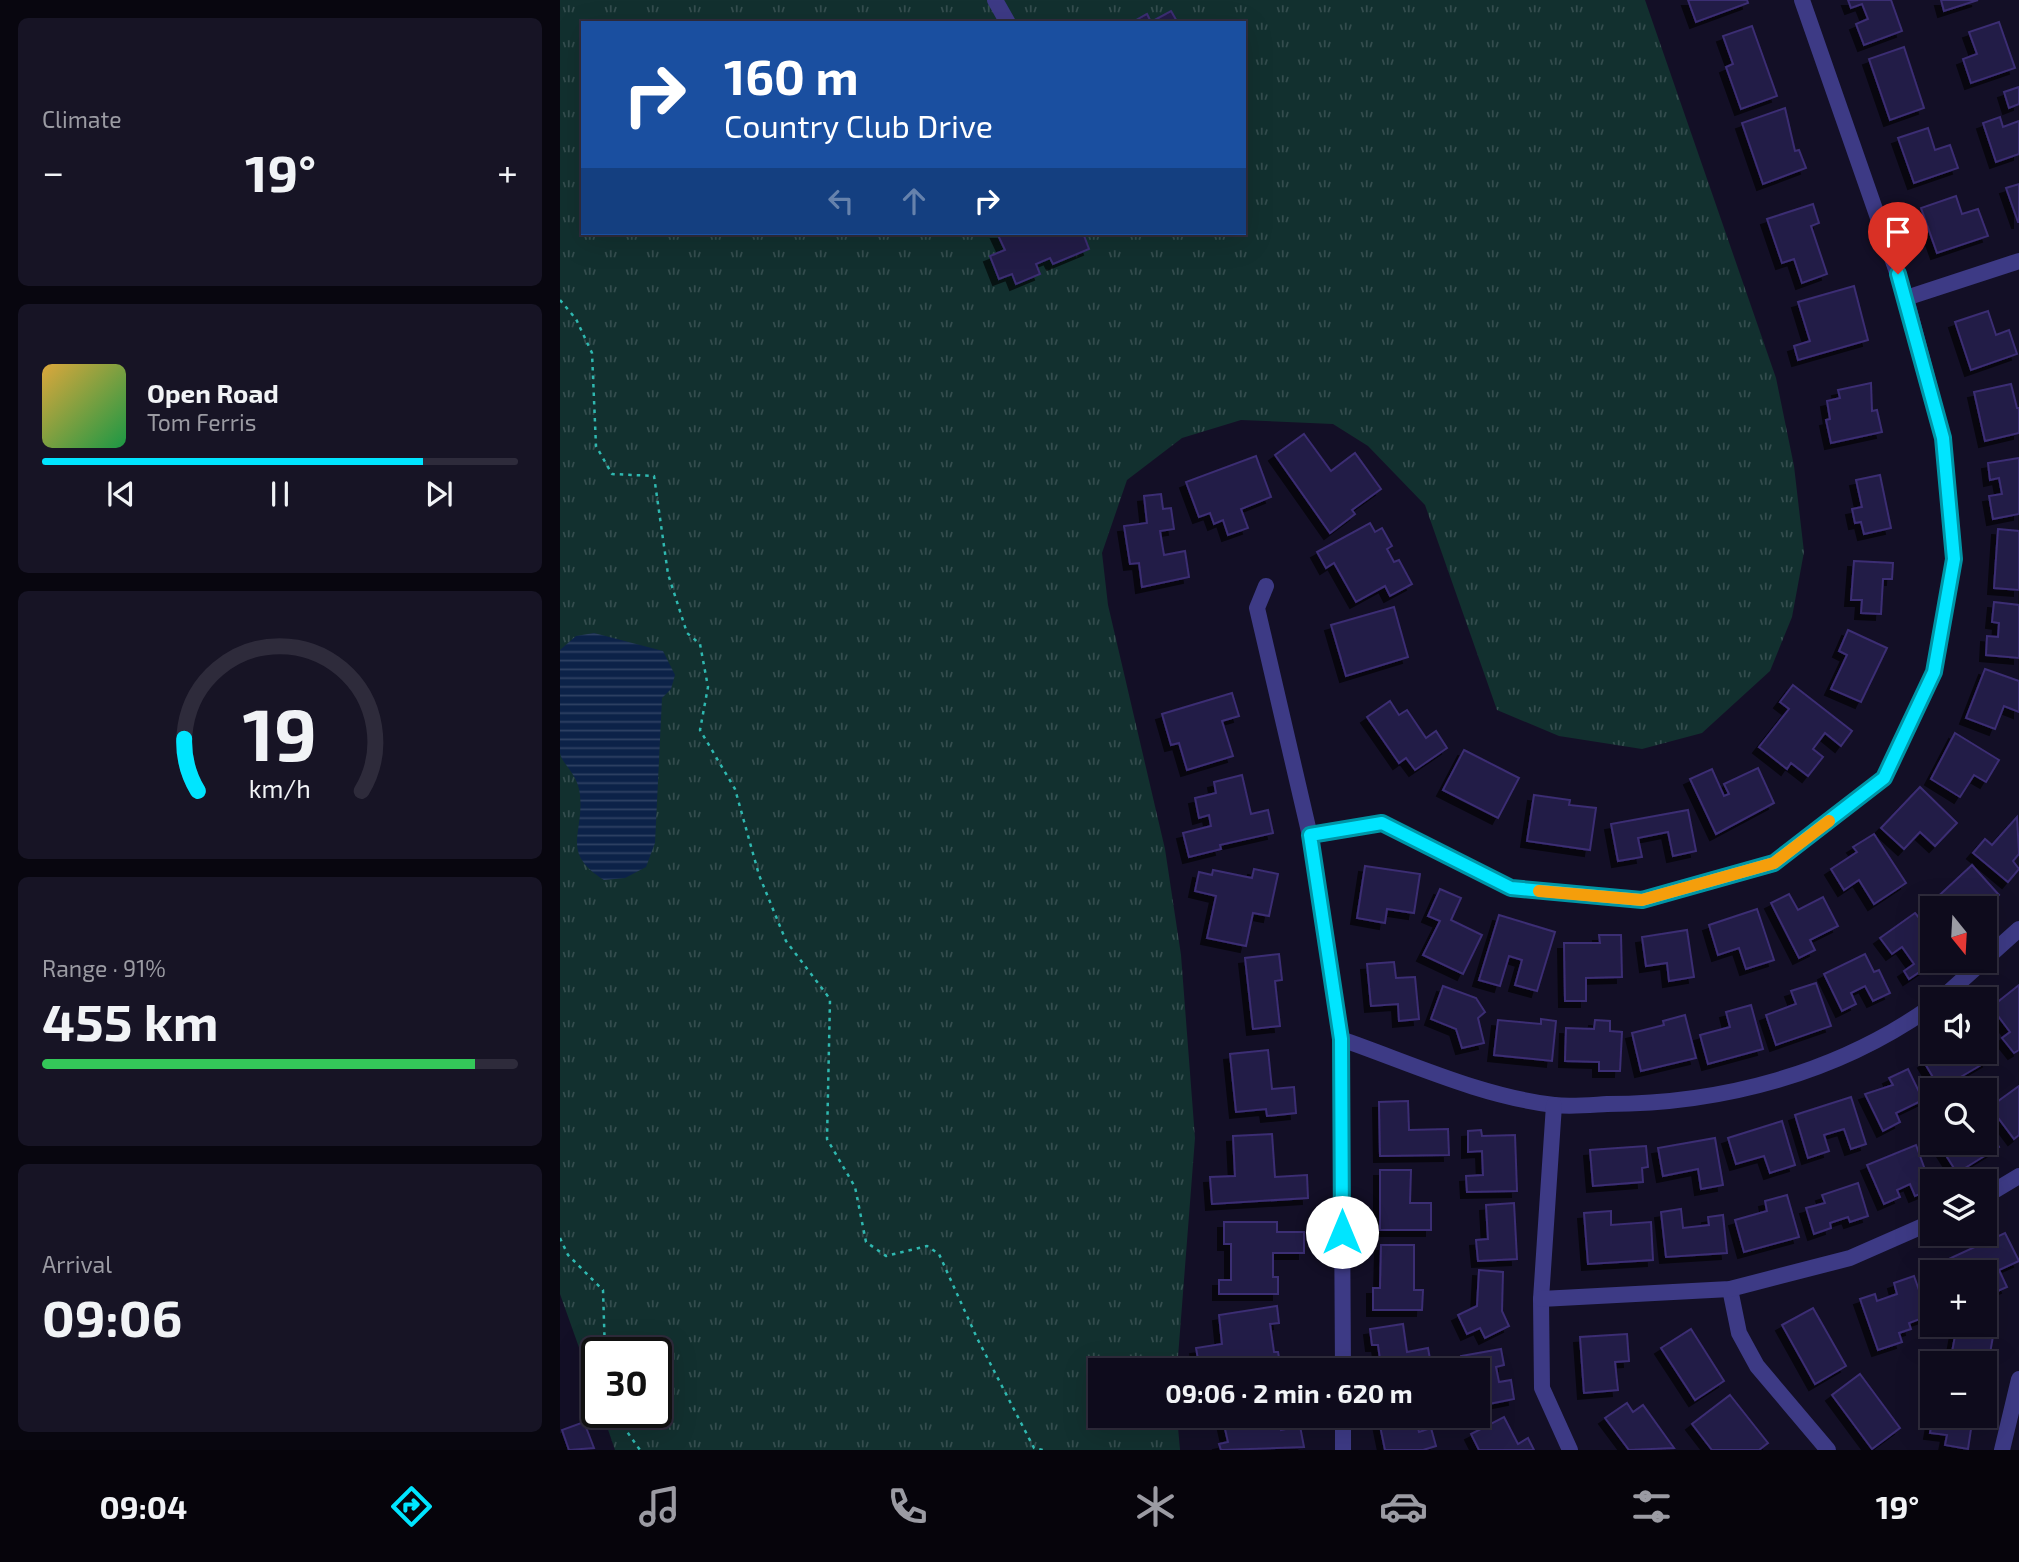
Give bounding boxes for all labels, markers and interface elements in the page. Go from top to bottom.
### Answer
text: 160 m [724,46,859,105]
icon: right [609,49,700,140]
text: Climate [42,105,122,133]
text: Country Club Drive [724,106,993,144]
text: 19° [245,140,316,202]
text: − [42,148,64,194]
text: + [497,148,518,194]
icon: left [822,182,860,220]
icon: ahead [895,182,933,220]
icon: right [968,182,1006,220]
pin [1868,202,1928,274]
icon: arrive [1879,213,1917,251]
text: Open Road [147,377,279,408]
text: Tom Ferris [147,408,256,436]
icon: previous [102,475,140,513]
icon: pause [261,475,299,513]
icon: next [420,475,458,513]
text: 19 [243,688,317,776]
text: km/h [249,773,311,803]
north arrow [1920,896,1997,973]
map controls [1920,896,1997,1428]
text: Range · 91% [42,954,166,982]
button: sound [1920,987,1997,1064]
text: 455 km [42,989,219,1051]
button: search [1920,1078,1997,1155]
button: layers [1920,1169,1997,1246]
position arrow [1305,1195,1379,1269]
text: Arrival [42,1250,112,1278]
button: + [1920,1260,1997,1337]
text: 09:06 [42,1285,182,1347]
speed limit sign: 30 [581,1337,672,1428]
button: − [1920,1351,1997,1428]
text: 09:06 · 2 min · 620 m [1165,1377,1413,1408]
icon: directions [387,1482,436,1531]
icon: music [635,1482,684,1531]
icon: phone [883,1482,932,1531]
icon: climate [1131,1482,1180,1531]
icon: car [1379,1482,1428,1531]
icon: filters [1627,1482,1676,1531]
text: 09:04 [100,1487,187,1525]
text: 19° [1876,1487,1919,1525]

